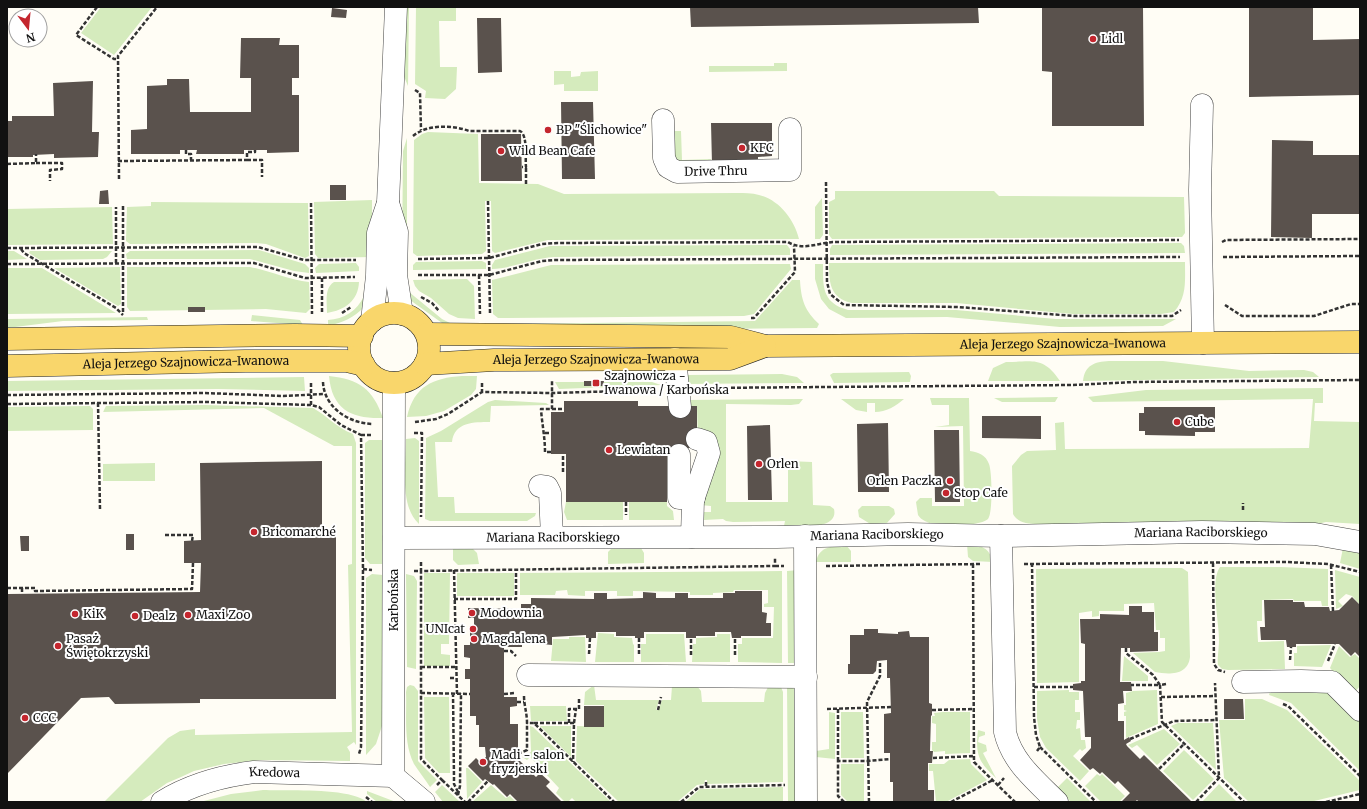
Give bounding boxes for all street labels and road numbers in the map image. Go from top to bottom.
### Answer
street label: Drive Thru [684,163,748,179]
street label: Aleja Jerzego Szajnowicza-Iwanowa [959,335,1167,352]
street label: Aleja Jerzego Szajnowicza-Iwanowa [492,351,700,367]
street label: Aleja Jerzego Szajnowicza-Iwanowa [82,353,290,371]
street label: Mariana Raciborskiego [1134,524,1268,540]
street label: Mariana Raciborskiego [810,526,944,543]
street label: Mariana Raciborskiego [486,529,620,545]
street label: Karbońska [386,568,401,631]
street label: Kredowa [248,764,301,780]

